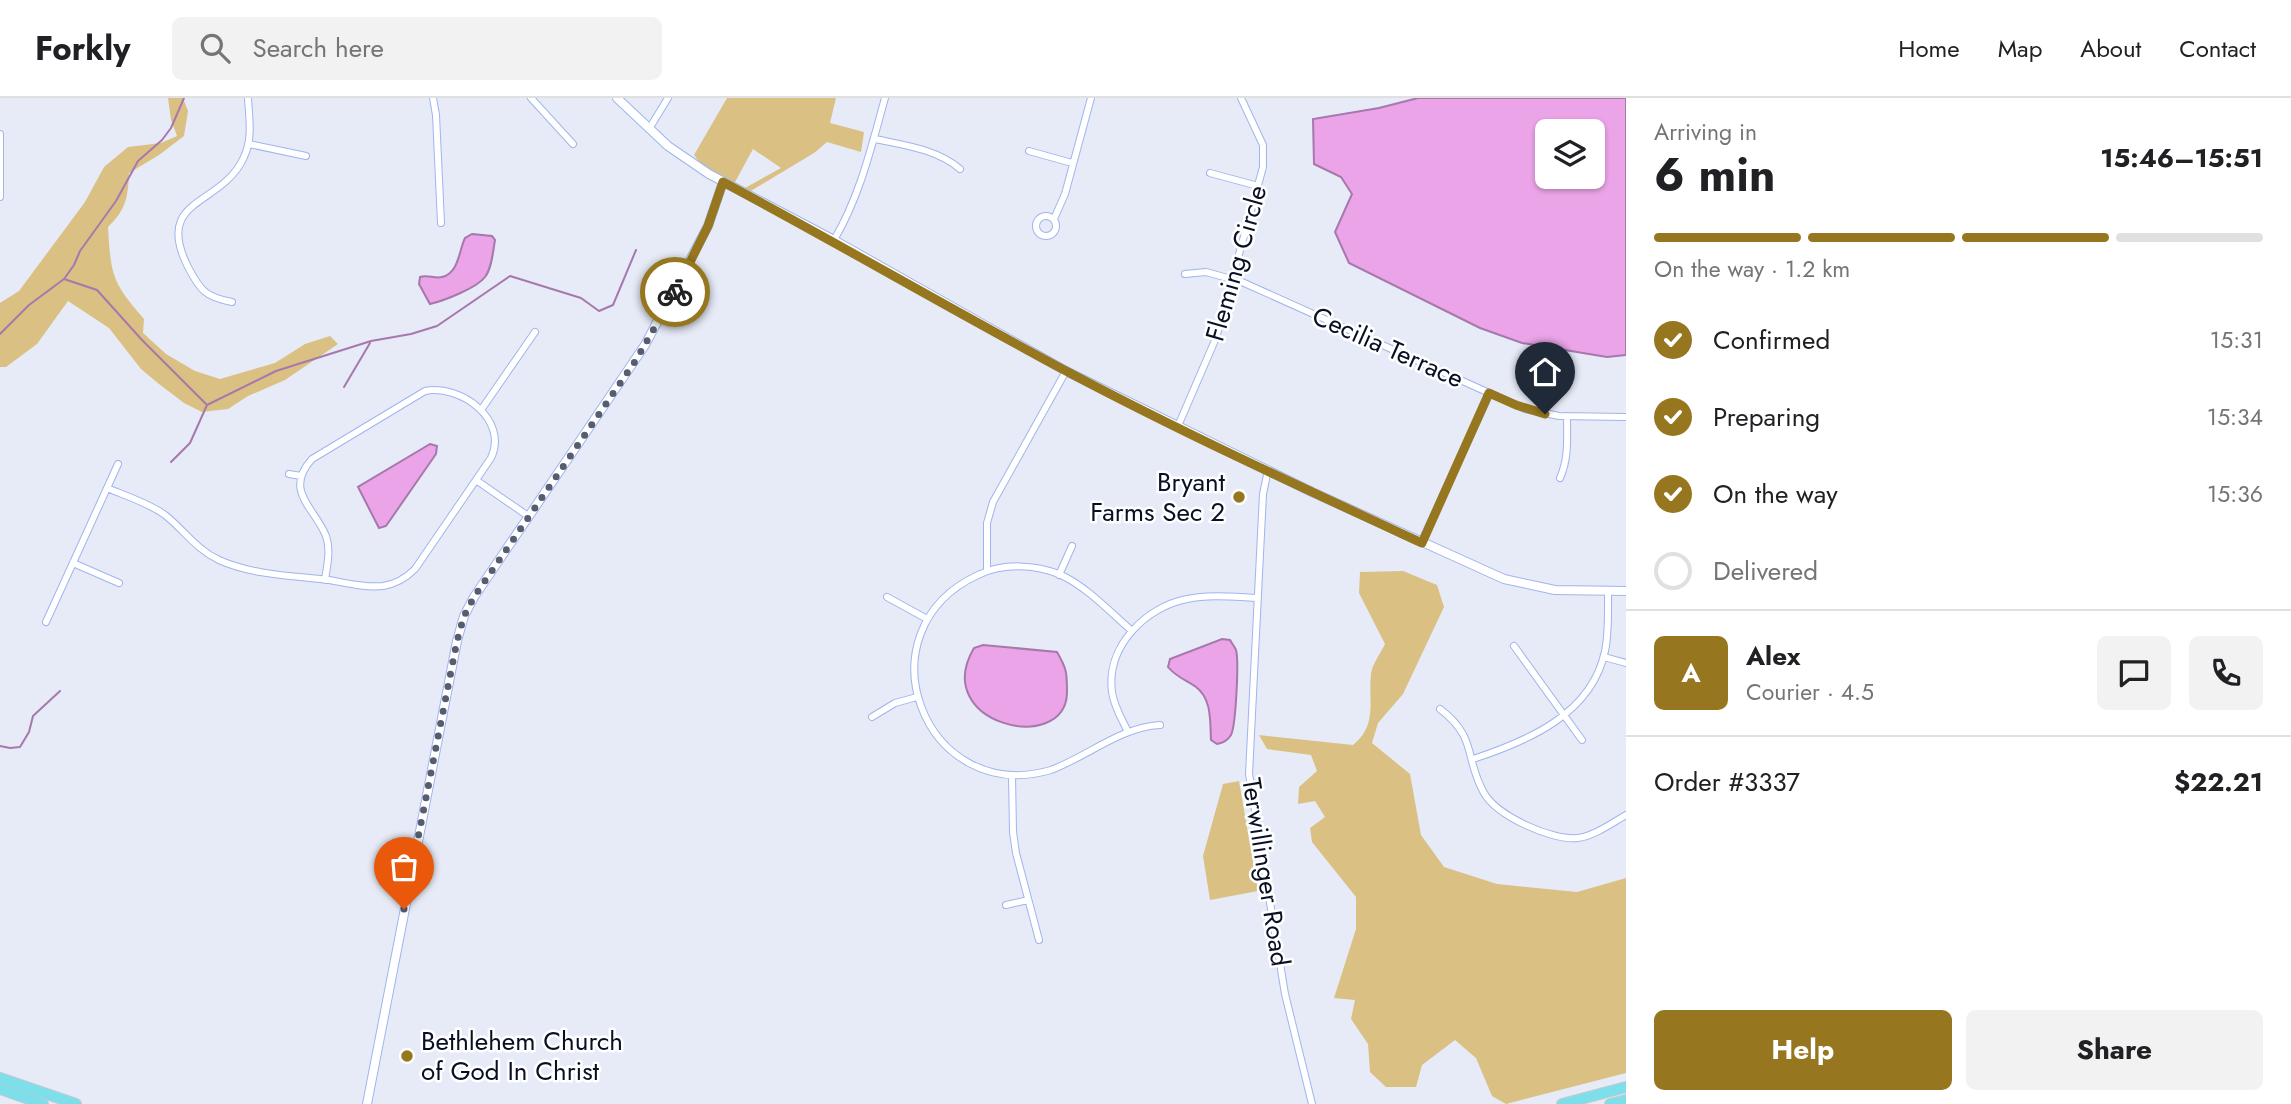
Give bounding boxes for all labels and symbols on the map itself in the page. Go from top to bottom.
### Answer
street label: Fleming Circle [1196,181,1276,345]
courier [640,257,710,327]
street label: Cecilia Terrace [1306,297,1470,397]
pin [1515,342,1575,414]
place label: Bryant Farms Sec 2 [1090,463,1226,531]
marker: Bryant Farms Sec 2 [1231,489,1247,505]
street label: Terwillinger Road [1232,775,1300,969]
pin [374,837,434,909]
place label: Bethlehem Church of God In Christ [421,1022,623,1090]
marker: Bethlehem Church of God In Christ [399,1048,415,1064]

